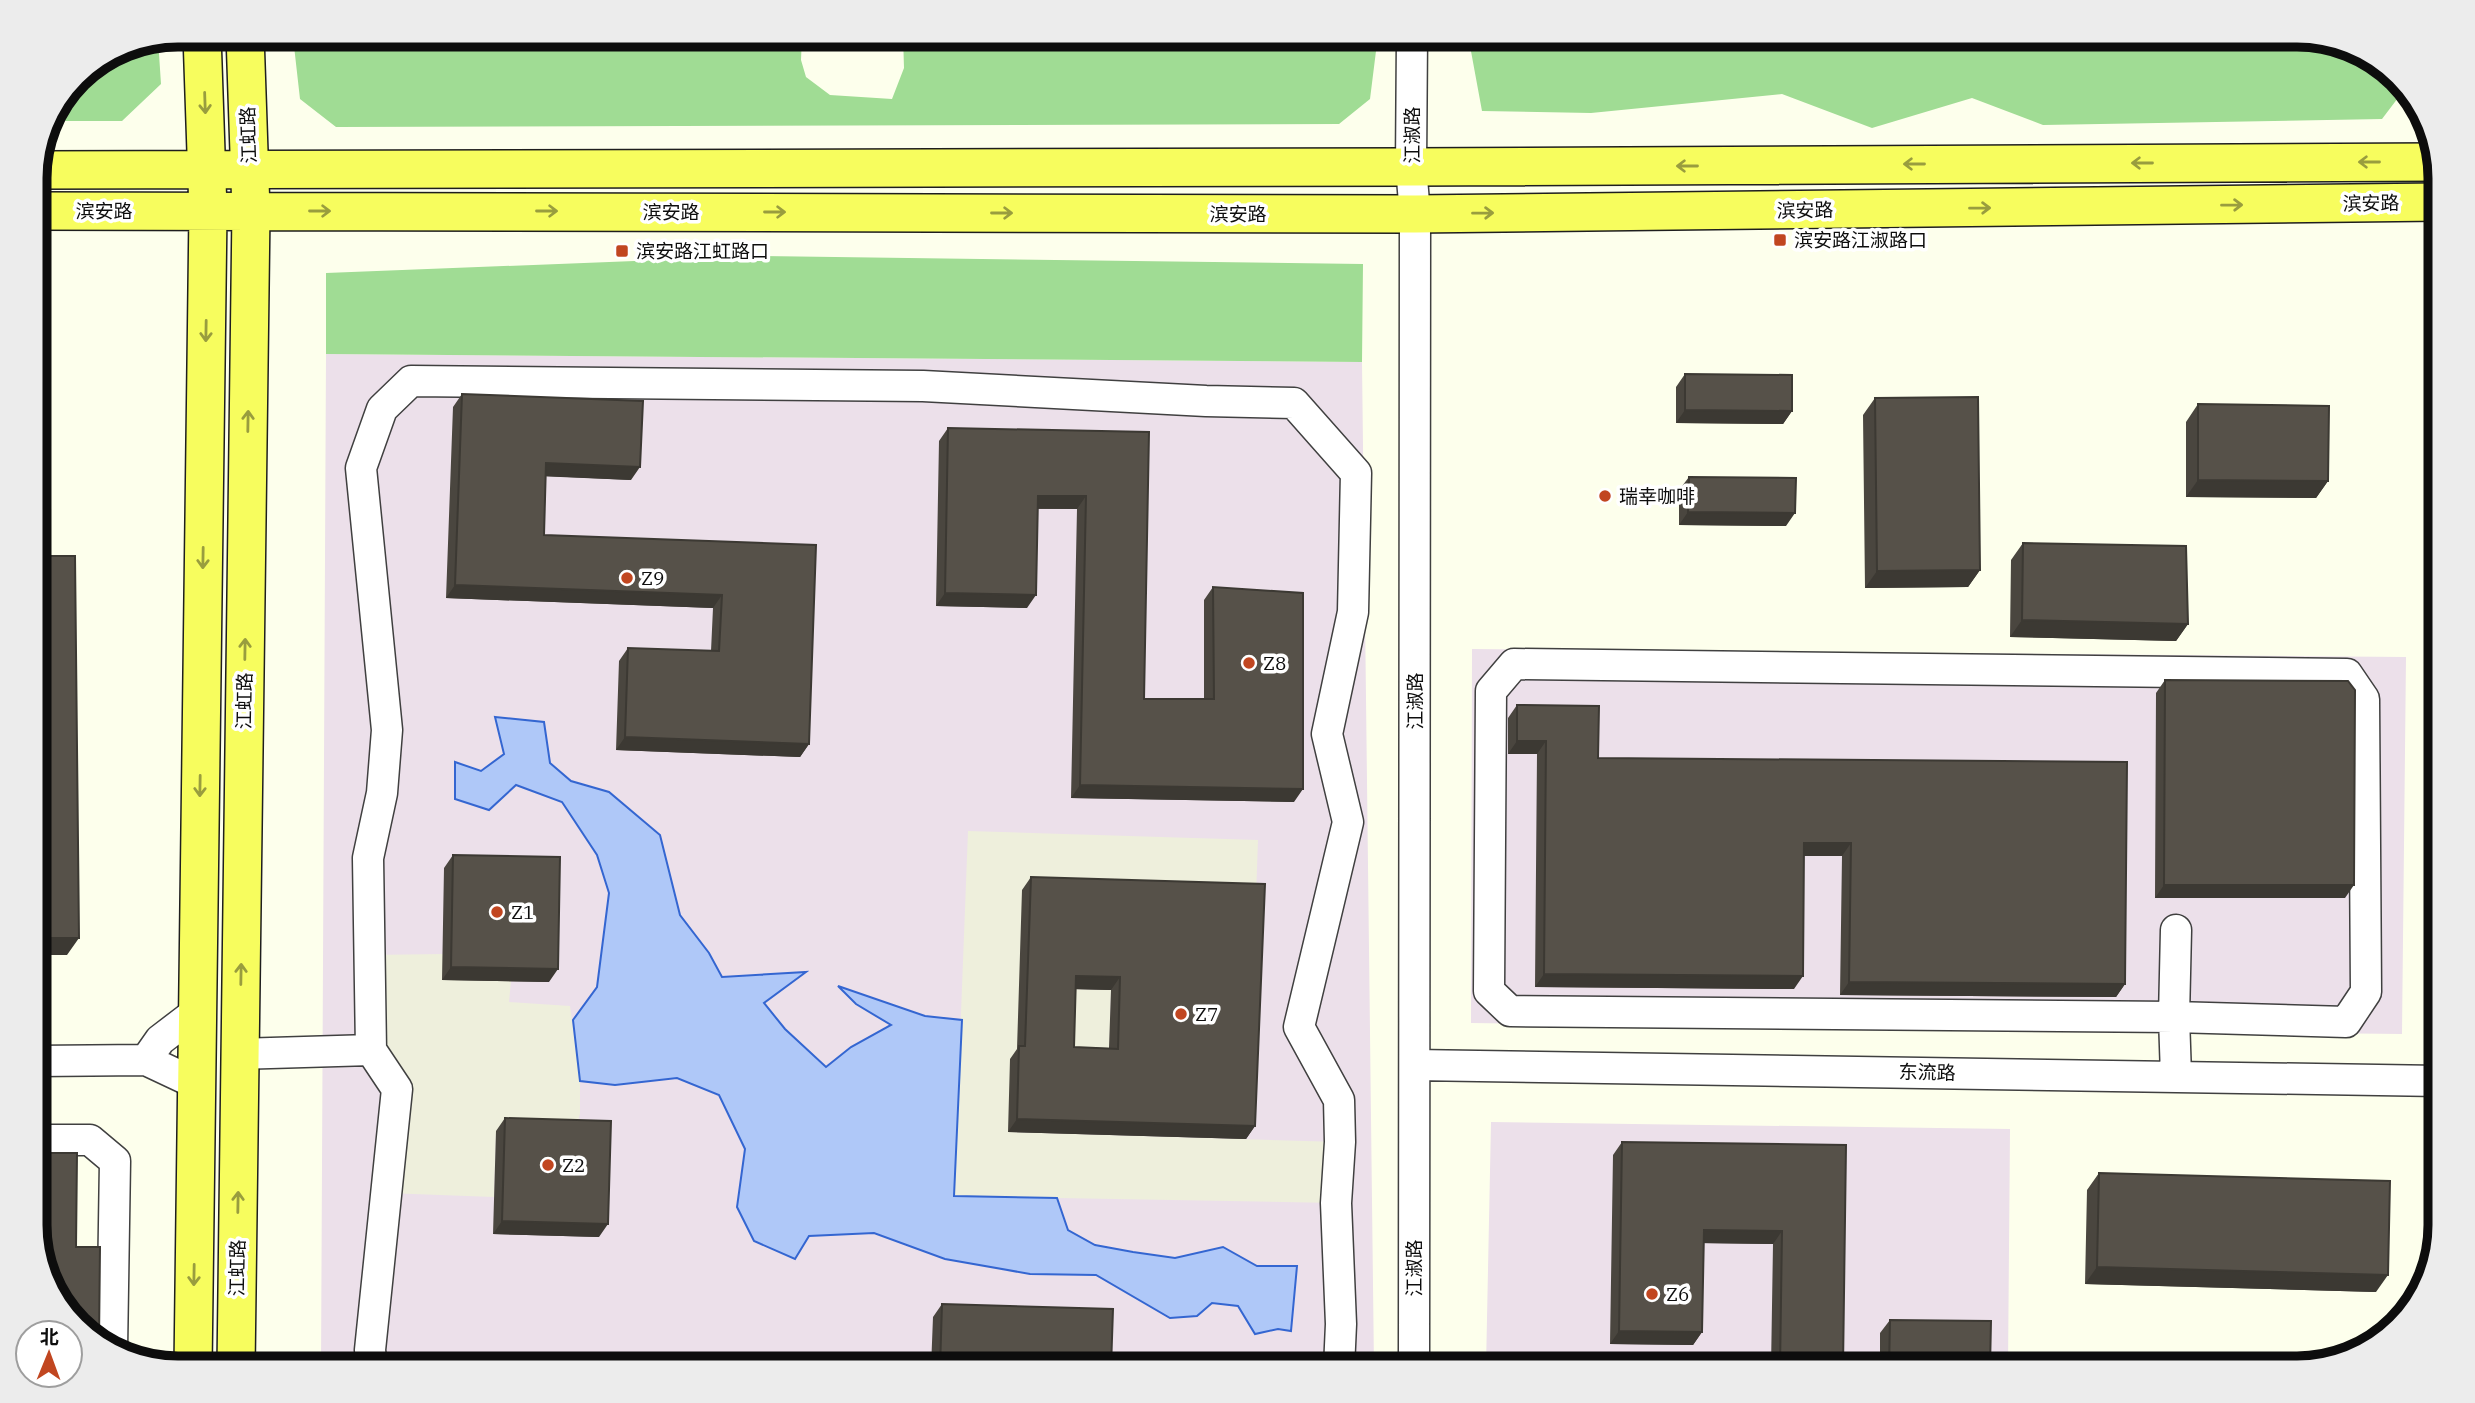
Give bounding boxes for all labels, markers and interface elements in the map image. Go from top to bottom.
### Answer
one-way arrow [198,91,211,114]
street label: 江虹路 [235,106,261,164]
street label: 江淑路 [1400,106,1424,164]
one-way arrow [2358,155,2381,169]
one-way arrow [2130,156,2153,170]
one-way arrow [1903,157,1926,171]
one-way arrow [1675,159,1698,172]
street label: 滨安路 [2342,191,2400,215]
street label: 滨安路 [1776,198,1834,222]
one-way arrow [2221,198,2244,212]
street label: 滨安路 [75,199,133,223]
street label: 滨安路 [642,200,700,224]
one-way arrow [1969,201,1992,215]
street label: 滨安路 [1209,202,1267,226]
one-way arrow [308,204,331,218]
one-way arrow [535,204,558,218]
one-way arrow [763,205,786,219]
one-way arrow [990,206,1013,220]
one-way arrow [1472,207,1495,220]
place label: 滨安路江淑路口 [1794,228,1927,252]
marker: 滨安路江淑路口 [1772,232,1788,248]
place label: 滨安路江虹路口 [636,239,769,263]
marker: 滨安路江虹路口 [614,243,630,259]
one-way arrow [200,319,213,342]
one-way arrow [241,410,255,433]
place label: 瑞幸咖啡 [1619,484,1695,508]
marker: 瑞幸咖啡 [1597,488,1613,504]
one-way arrow [197,546,210,569]
place label: Z9 [641,566,665,590]
marker: Z9 [619,570,635,586]
one-way arrow [238,638,252,661]
place label: Z8 [1263,651,1287,675]
marker: Z8 [1241,655,1257,671]
street label: 江虹路 [232,672,256,730]
street label: 江淑路 [1403,672,1427,730]
one-way arrow [194,774,207,797]
place label: Z1 [511,900,535,924]
marker: Z1 [489,904,505,920]
one-way arrow [234,963,248,986]
place label: Z7 [1195,1002,1219,1026]
marker: Z7 [1173,1006,1189,1022]
street label: 东流路 [1898,1060,1956,1084]
place label: Z2 [562,1153,586,1177]
marker: Z2 [540,1157,556,1173]
one-way arrow [231,1191,244,1214]
street label: 江虹路 [225,1239,249,1297]
street label: 江淑路 [1402,1239,1426,1297]
one-way arrow [187,1263,201,1286]
place label: Z6 [1666,1282,1690,1306]
marker: Z6 [1644,1286,1660,1302]
north arrow [14,1319,84,1389]
text: 北 [40,1325,59,1349]

